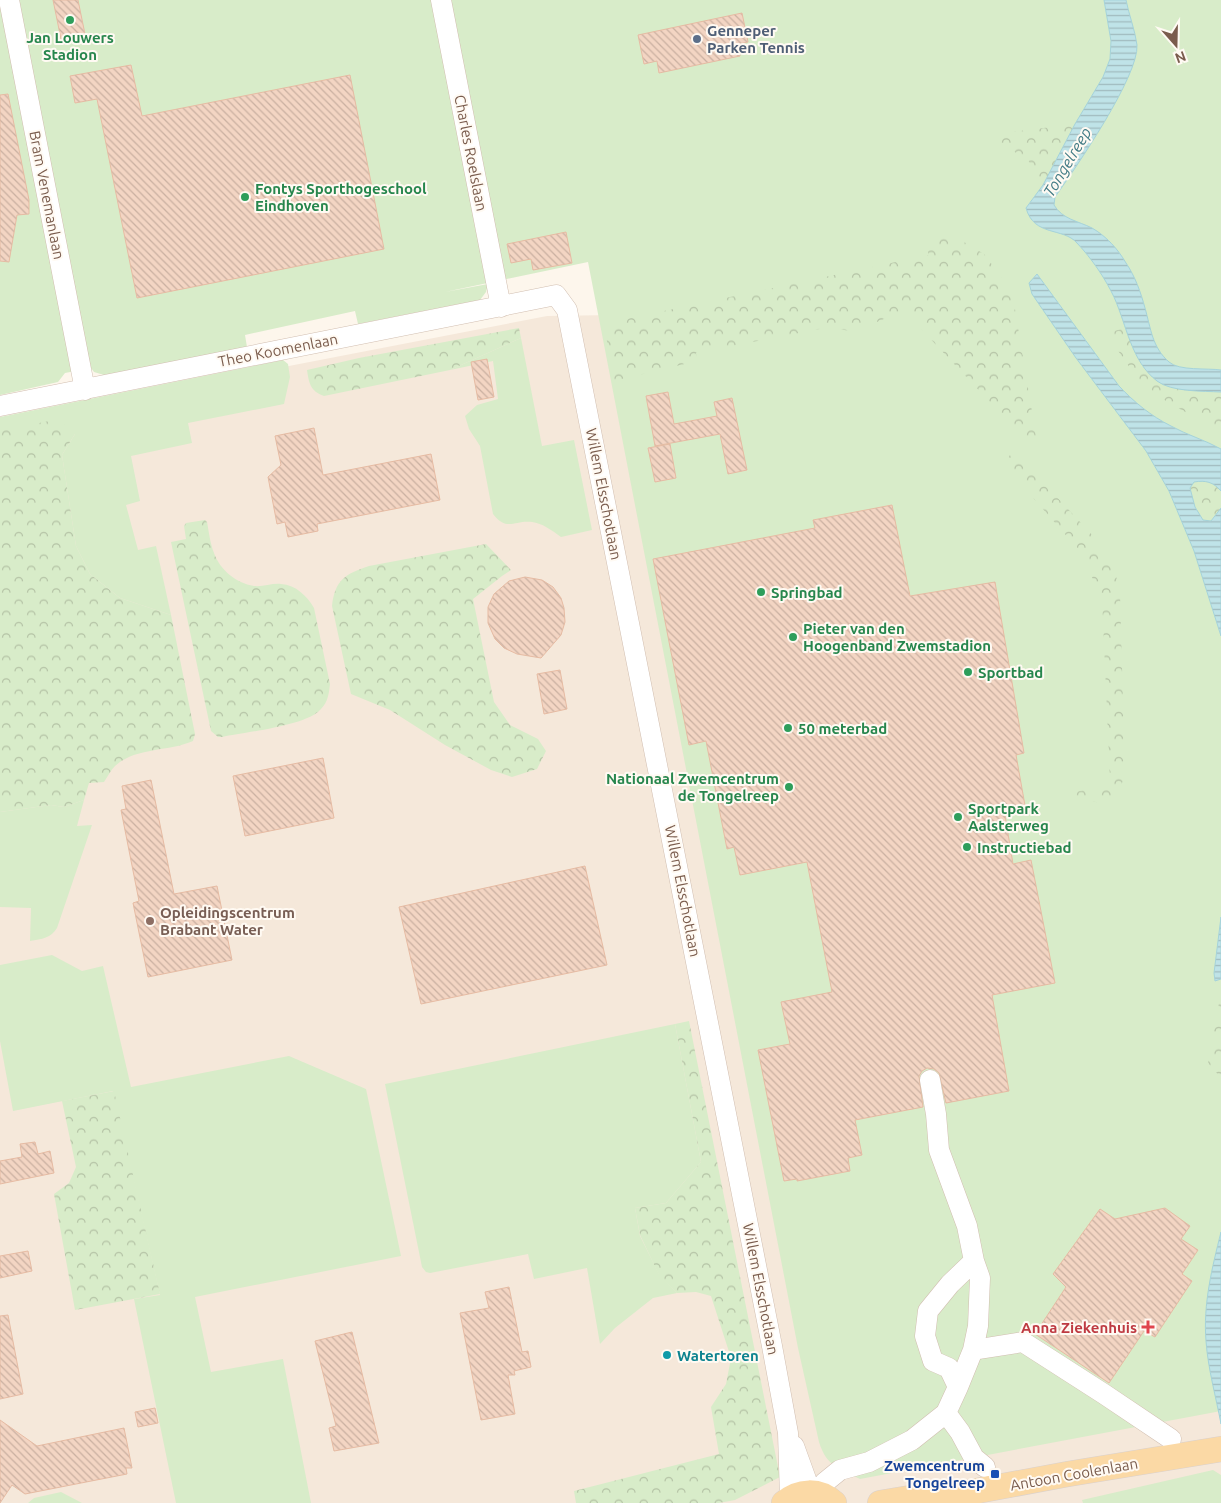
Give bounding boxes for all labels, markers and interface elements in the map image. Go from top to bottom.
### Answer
marker: Jan Louwers Stadion [64,14,76,26]
north arrow [1151,20,1201,70]
place label: Genneper Parken Tennis [707,22,805,56]
place label: Jan Louwers Stadion [26,29,114,63]
marker: Genneper Parken Tennis [691,33,703,45]
text: N [1173,48,1188,67]
street label: Charles Roelslaan [451,93,491,213]
water label: Tongelreep [1039,124,1095,200]
street label: Bram Venemanlaan [26,129,68,261]
place label: Fontys Sporthogeschool Eindhoven [255,180,427,214]
marker: Fontys Sporthogeschool Eindhoven [239,191,251,203]
street label: Theo Koomenlaan [217,330,339,370]
street label: Willem Elsschotlaan [583,427,625,561]
place label: Springbad [771,584,843,601]
marker: Springbad [755,586,767,598]
place label: Pieter van den Hoogenband Zwemstadion [803,620,991,654]
marker: Pieter van den Hoogenband Zwemstadion [787,631,799,643]
place label: Sportbad [978,664,1043,681]
marker: Sportbad [962,666,974,678]
place label: 50 meterbad [798,720,887,737]
marker: 50 meterbad [782,722,794,734]
place label: Nationaal Zwemcentrum de Tongelreep [606,770,779,804]
marker: Nationaal Zwemcentrum de Tongelreep [783,781,795,793]
place label: Sportpark Aalsterweg [968,800,1049,834]
marker: Sportpark Aalsterweg [952,811,964,823]
street label: Willem Elsschotlaan [662,824,704,958]
place label: Instructiebad [977,839,1072,856]
marker: Instructiebad [961,841,973,853]
place label: Opleidingscentrum Brabant Water [160,904,295,938]
marker: Opleidingscentrum Brabant Water [144,915,156,927]
street label: Willem Elsschotlaan [740,1222,782,1356]
place label: Anna Ziekenhuis [1021,1319,1137,1336]
marker: Anna Ziekenhuis [1141,1320,1155,1334]
place label: Watertoren [677,1347,759,1364]
marker: Watertoren [661,1349,673,1361]
street label: Antoon Coolenlaan [1009,1454,1139,1494]
place label: Zwemcentrum Tongelreep [884,1457,985,1491]
marker: Zwemcentrum Tongelreep [989,1468,1001,1480]

